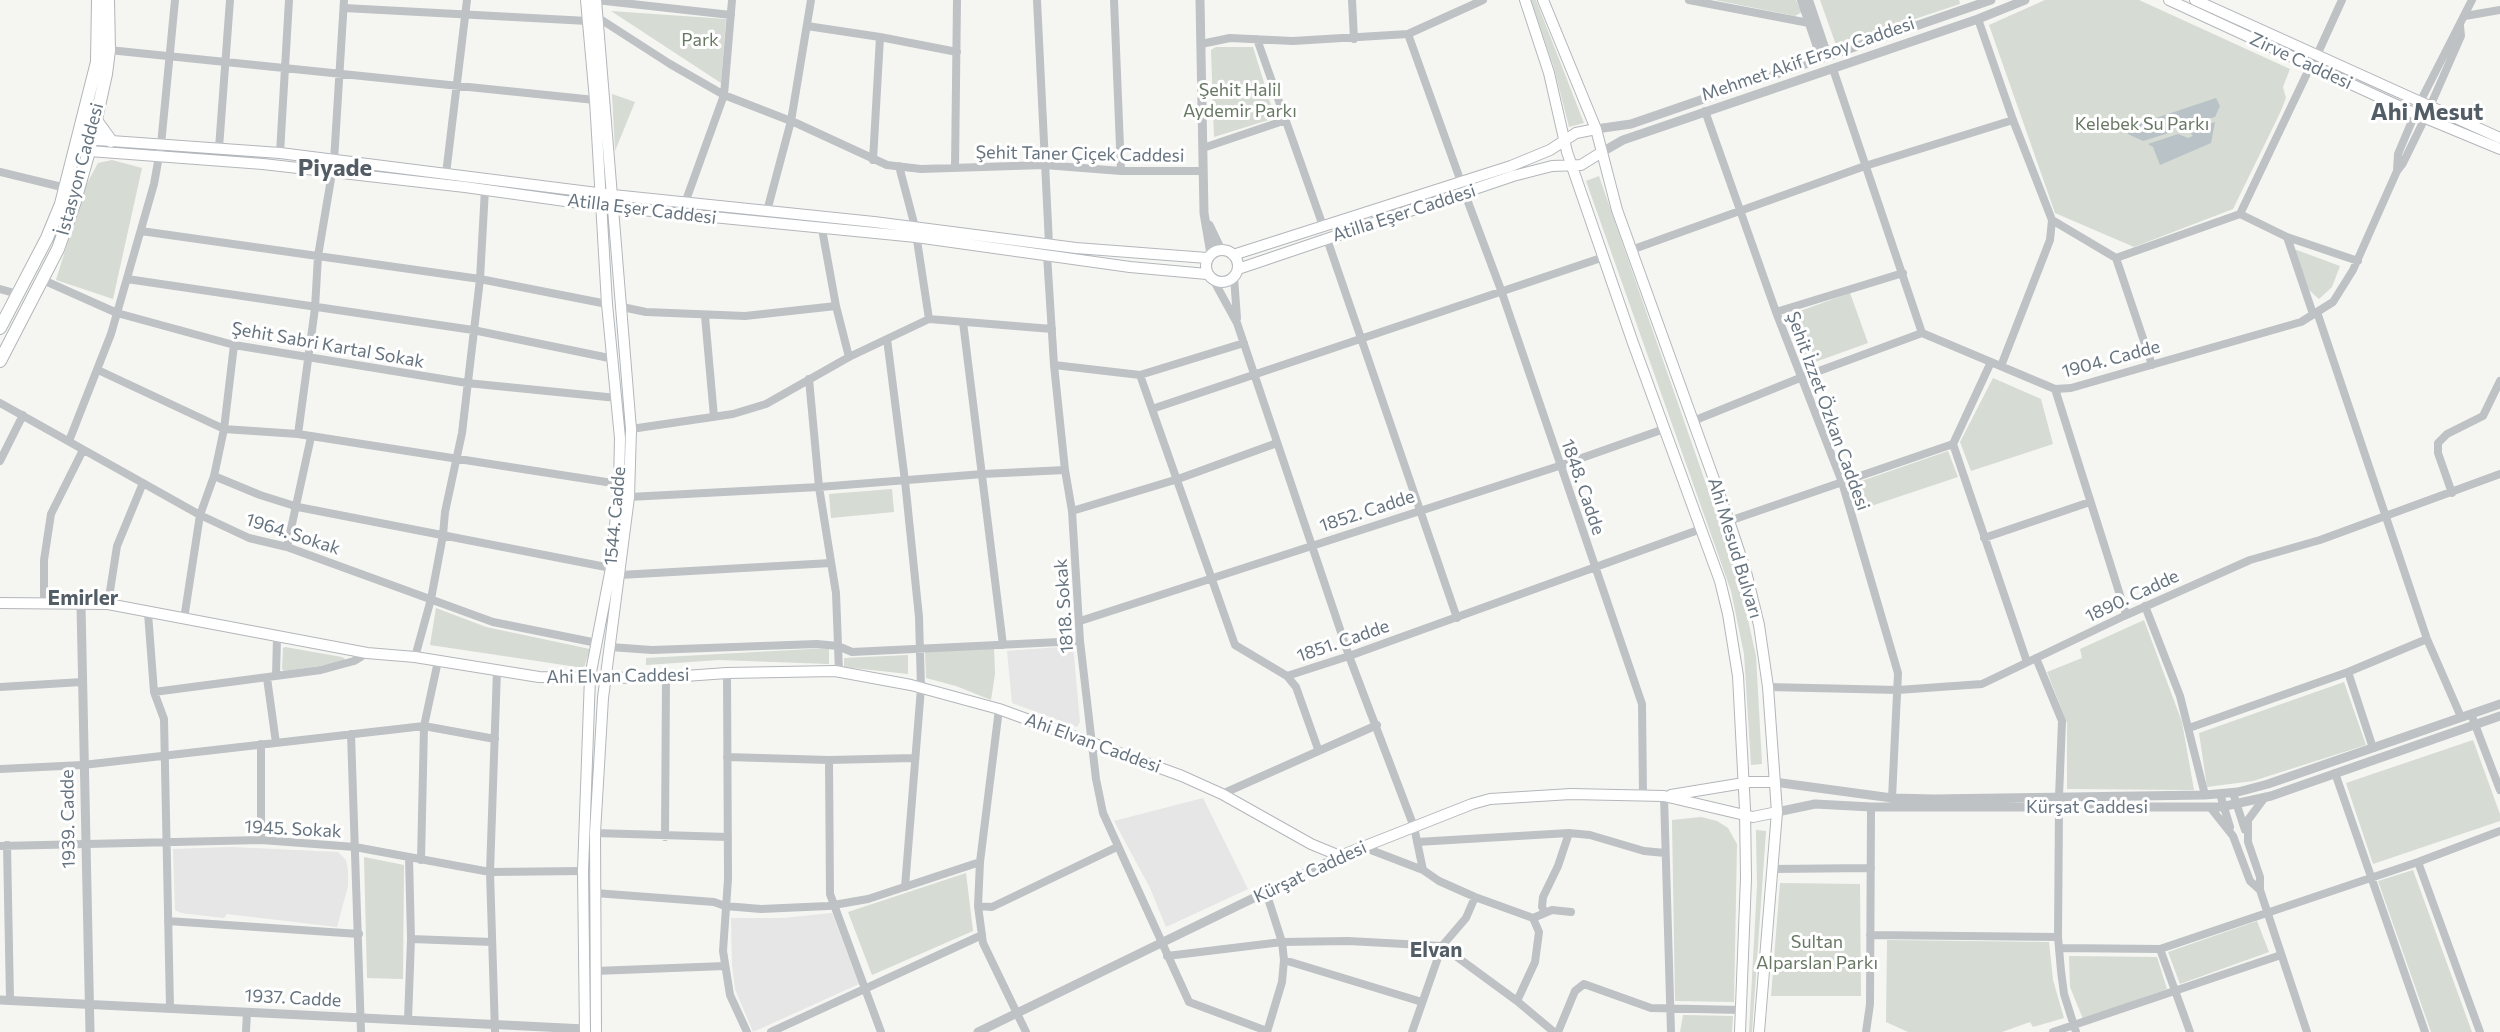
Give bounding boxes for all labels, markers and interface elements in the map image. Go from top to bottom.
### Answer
street label: Mehmet Akif Ersoy Caddesi [1699,12,1917,106]
street label: Zirve Caddesi [2246,28,2356,94]
park label: Park [681,29,719,51]
park label: Şehit Halil Aydemir Parkı [1183,79,1297,122]
district label: Ahi Mesut [2370,98,2484,126]
street label: İstasyon Caddesi [52,100,108,238]
park label: Kelebek Su Parkı [2075,113,2209,135]
street label: Şehit Taner Çiçek Caddesi [975,141,1185,167]
district label: Piyade [298,154,372,182]
street label: Atilla Eşer Caddesi [1330,180,1478,246]
street label: Atilla Eşer Caddesi [566,189,718,229]
street label: Şehit İzzet Özkan Caddesi [1782,308,1874,514]
street label: Şehit Sabri Kartal Sokak [230,317,426,373]
street label: 1904. Cadde [2060,336,2162,382]
street label: 1848. Cadde [1557,436,1609,538]
street label: 1544. Cadde [600,466,630,566]
street label: Ahi Mesud Bulvarı [1703,475,1767,621]
street label: 1852. Cadde [1317,485,1417,537]
street label: 1964. Sokak [243,509,343,559]
street label: 1818. Sokak [1050,558,1078,654]
street label: 1890. Cadde [2082,565,2182,627]
district label: Emirler [48,585,118,611]
street label: 1851. Cadde [1294,615,1392,667]
street label: Ahi Elvan Caddesi [546,664,690,688]
street label: Ahi Elvan Caddesi [1022,708,1164,778]
street label: 1939. Cadde [56,769,80,869]
street label: Kürşat Caddesi [2026,796,2148,818]
street label: 1945. Sokak [244,816,342,842]
street label: Kürşat Caddesi [1250,836,1370,908]
park label: Sultan Alparslan Parkı [1756,931,1878,974]
district label: Elvan [1410,937,1462,963]
street label: 1937. Cadde [244,985,342,1011]

